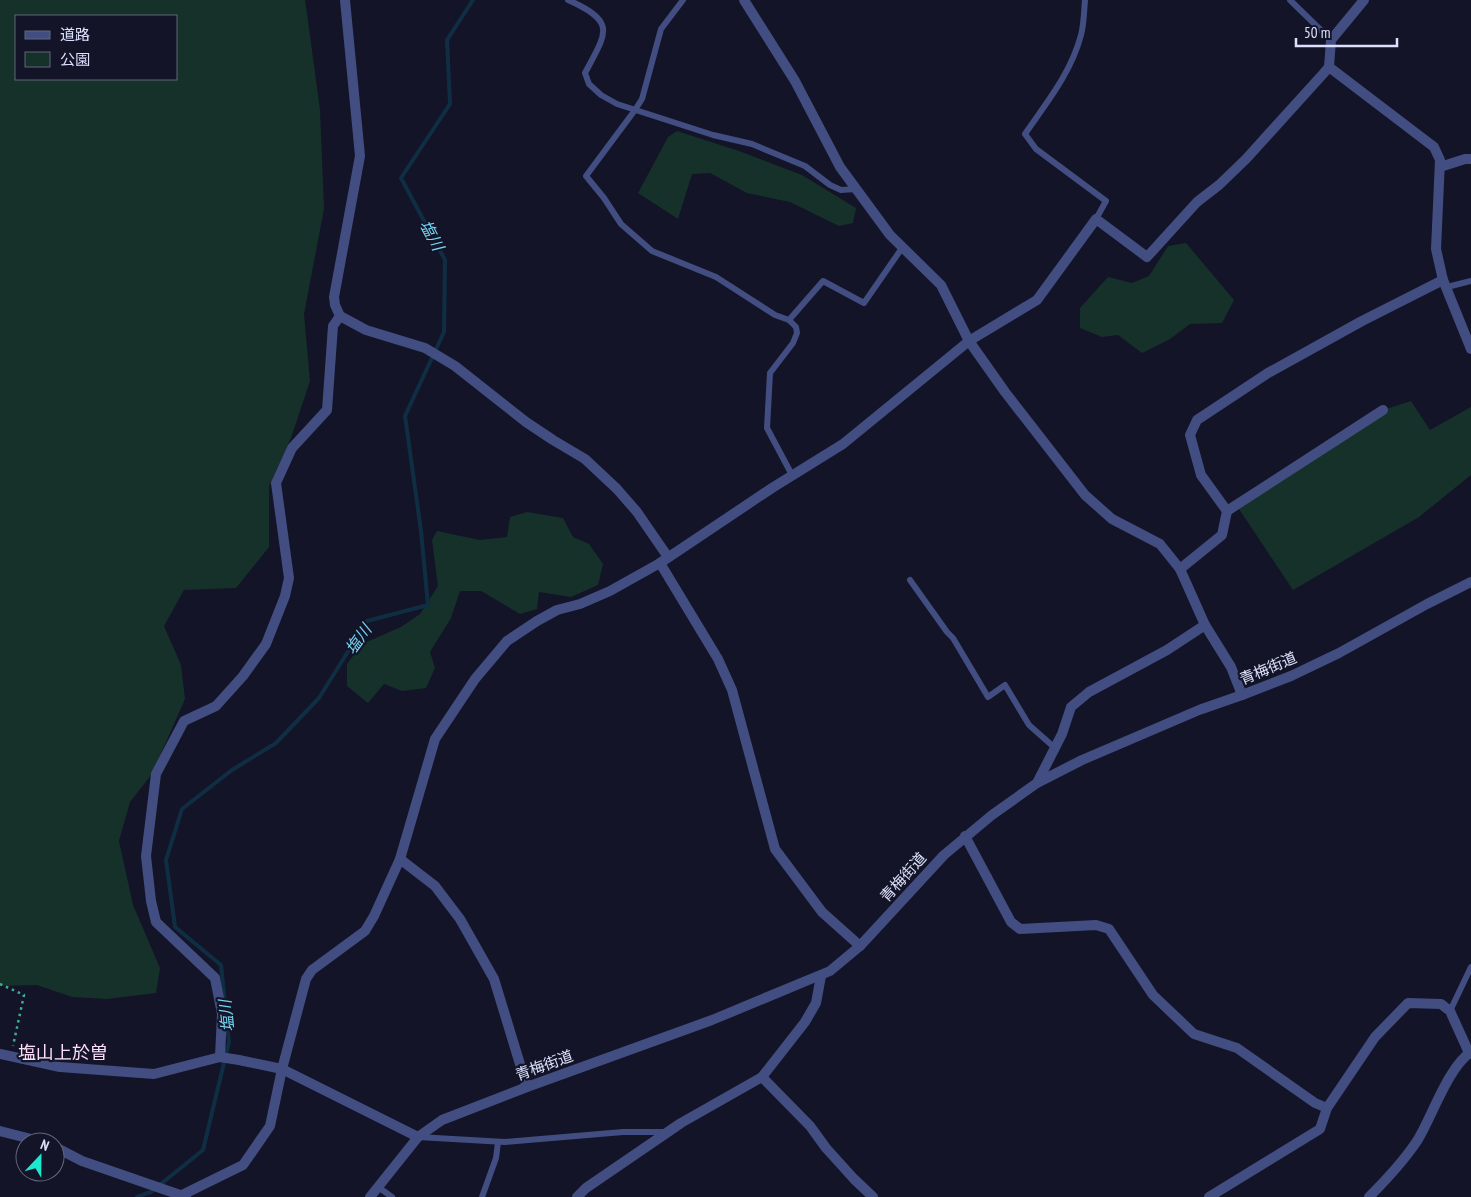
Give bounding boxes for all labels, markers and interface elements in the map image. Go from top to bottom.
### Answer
legend [15,15,178,80]
scale bar [1296,15,1397,47]
text: 50 m [1304,23,1330,42]
text: 道路 [60,25,90,44]
text: 公園 [60,50,90,69]
water label: 塩川 [416,216,449,256]
water label: 塩川 [341,619,377,658]
street label: 青梅街道 [1237,648,1299,688]
street label: 青梅街道 [876,848,930,906]
water label: 塩川 [214,997,238,1033]
district label: 塩山上於曽 [18,1041,108,1064]
street label: 青梅街道 [513,1046,575,1084]
north arrow [15,1132,65,1182]
text: N [38,1135,52,1155]

